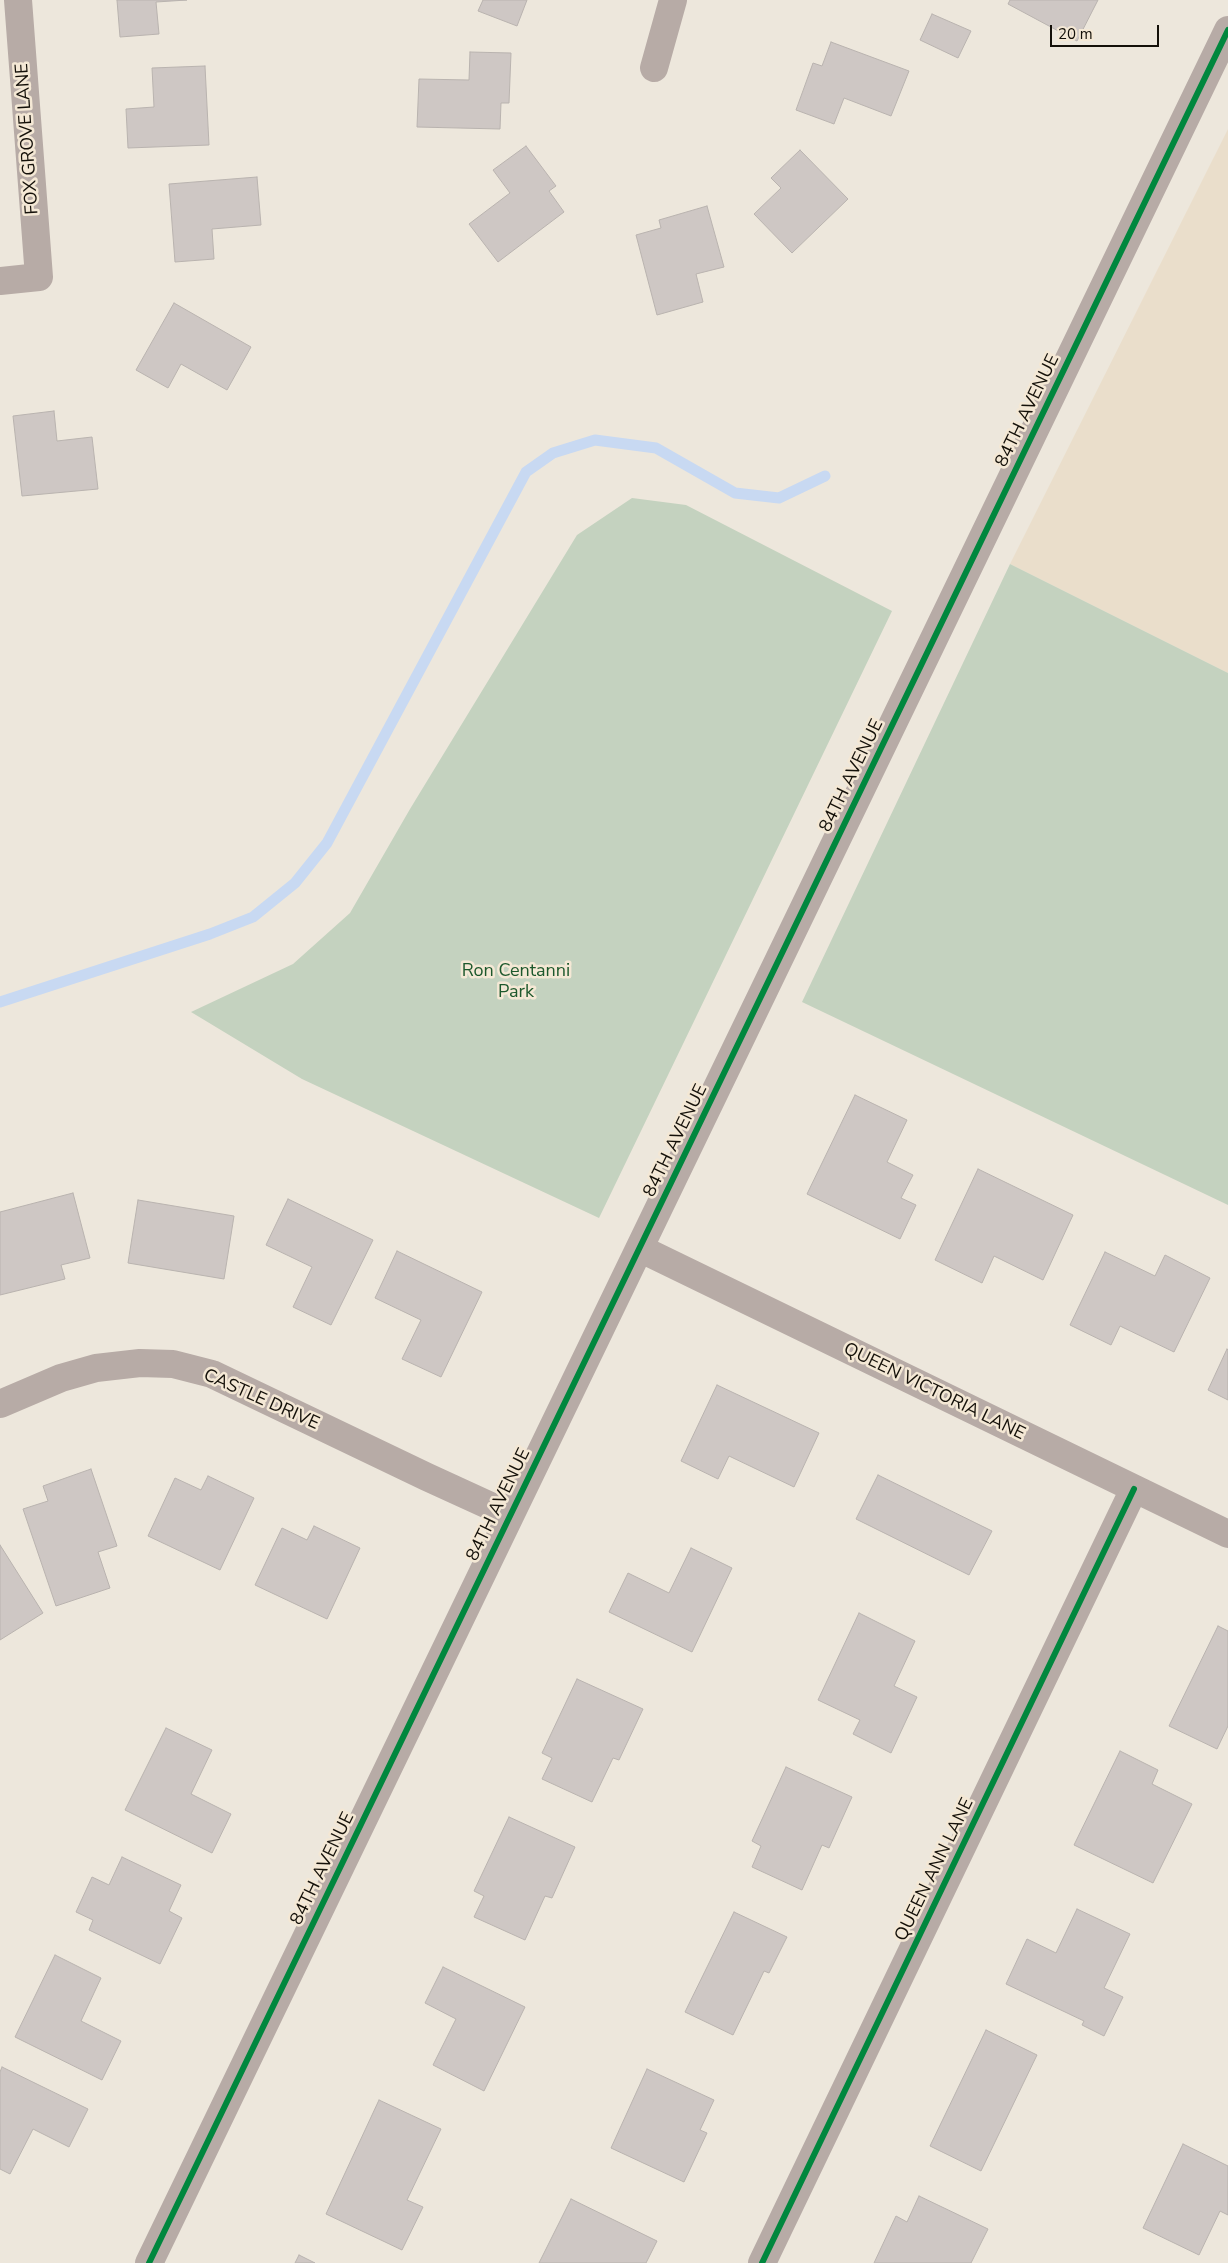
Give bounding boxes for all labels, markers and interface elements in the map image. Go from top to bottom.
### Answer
scale bar [1053,15,1162,47]
text: 20 m [1058,24,1093,44]
street label: FOX GROVE LANE [12,63,44,215]
street label: 84TH AVENUE [991,351,1065,471]
street label: 84TH AVENUE [815,716,889,836]
park label: Ron Centanni Park [462,961,570,1004]
street label: 84TH AVENUE [639,1081,713,1201]
street label: QUEEN VICTORIA LANE [840,1339,1028,1445]
street label: CASTLE DRIVE [200,1365,322,1435]
street label: 84TH AVENUE [462,1445,536,1565]
street label: QUEEN ANN LANE [891,1795,979,1945]
street label: 84TH AVENUE [286,1809,360,1929]

